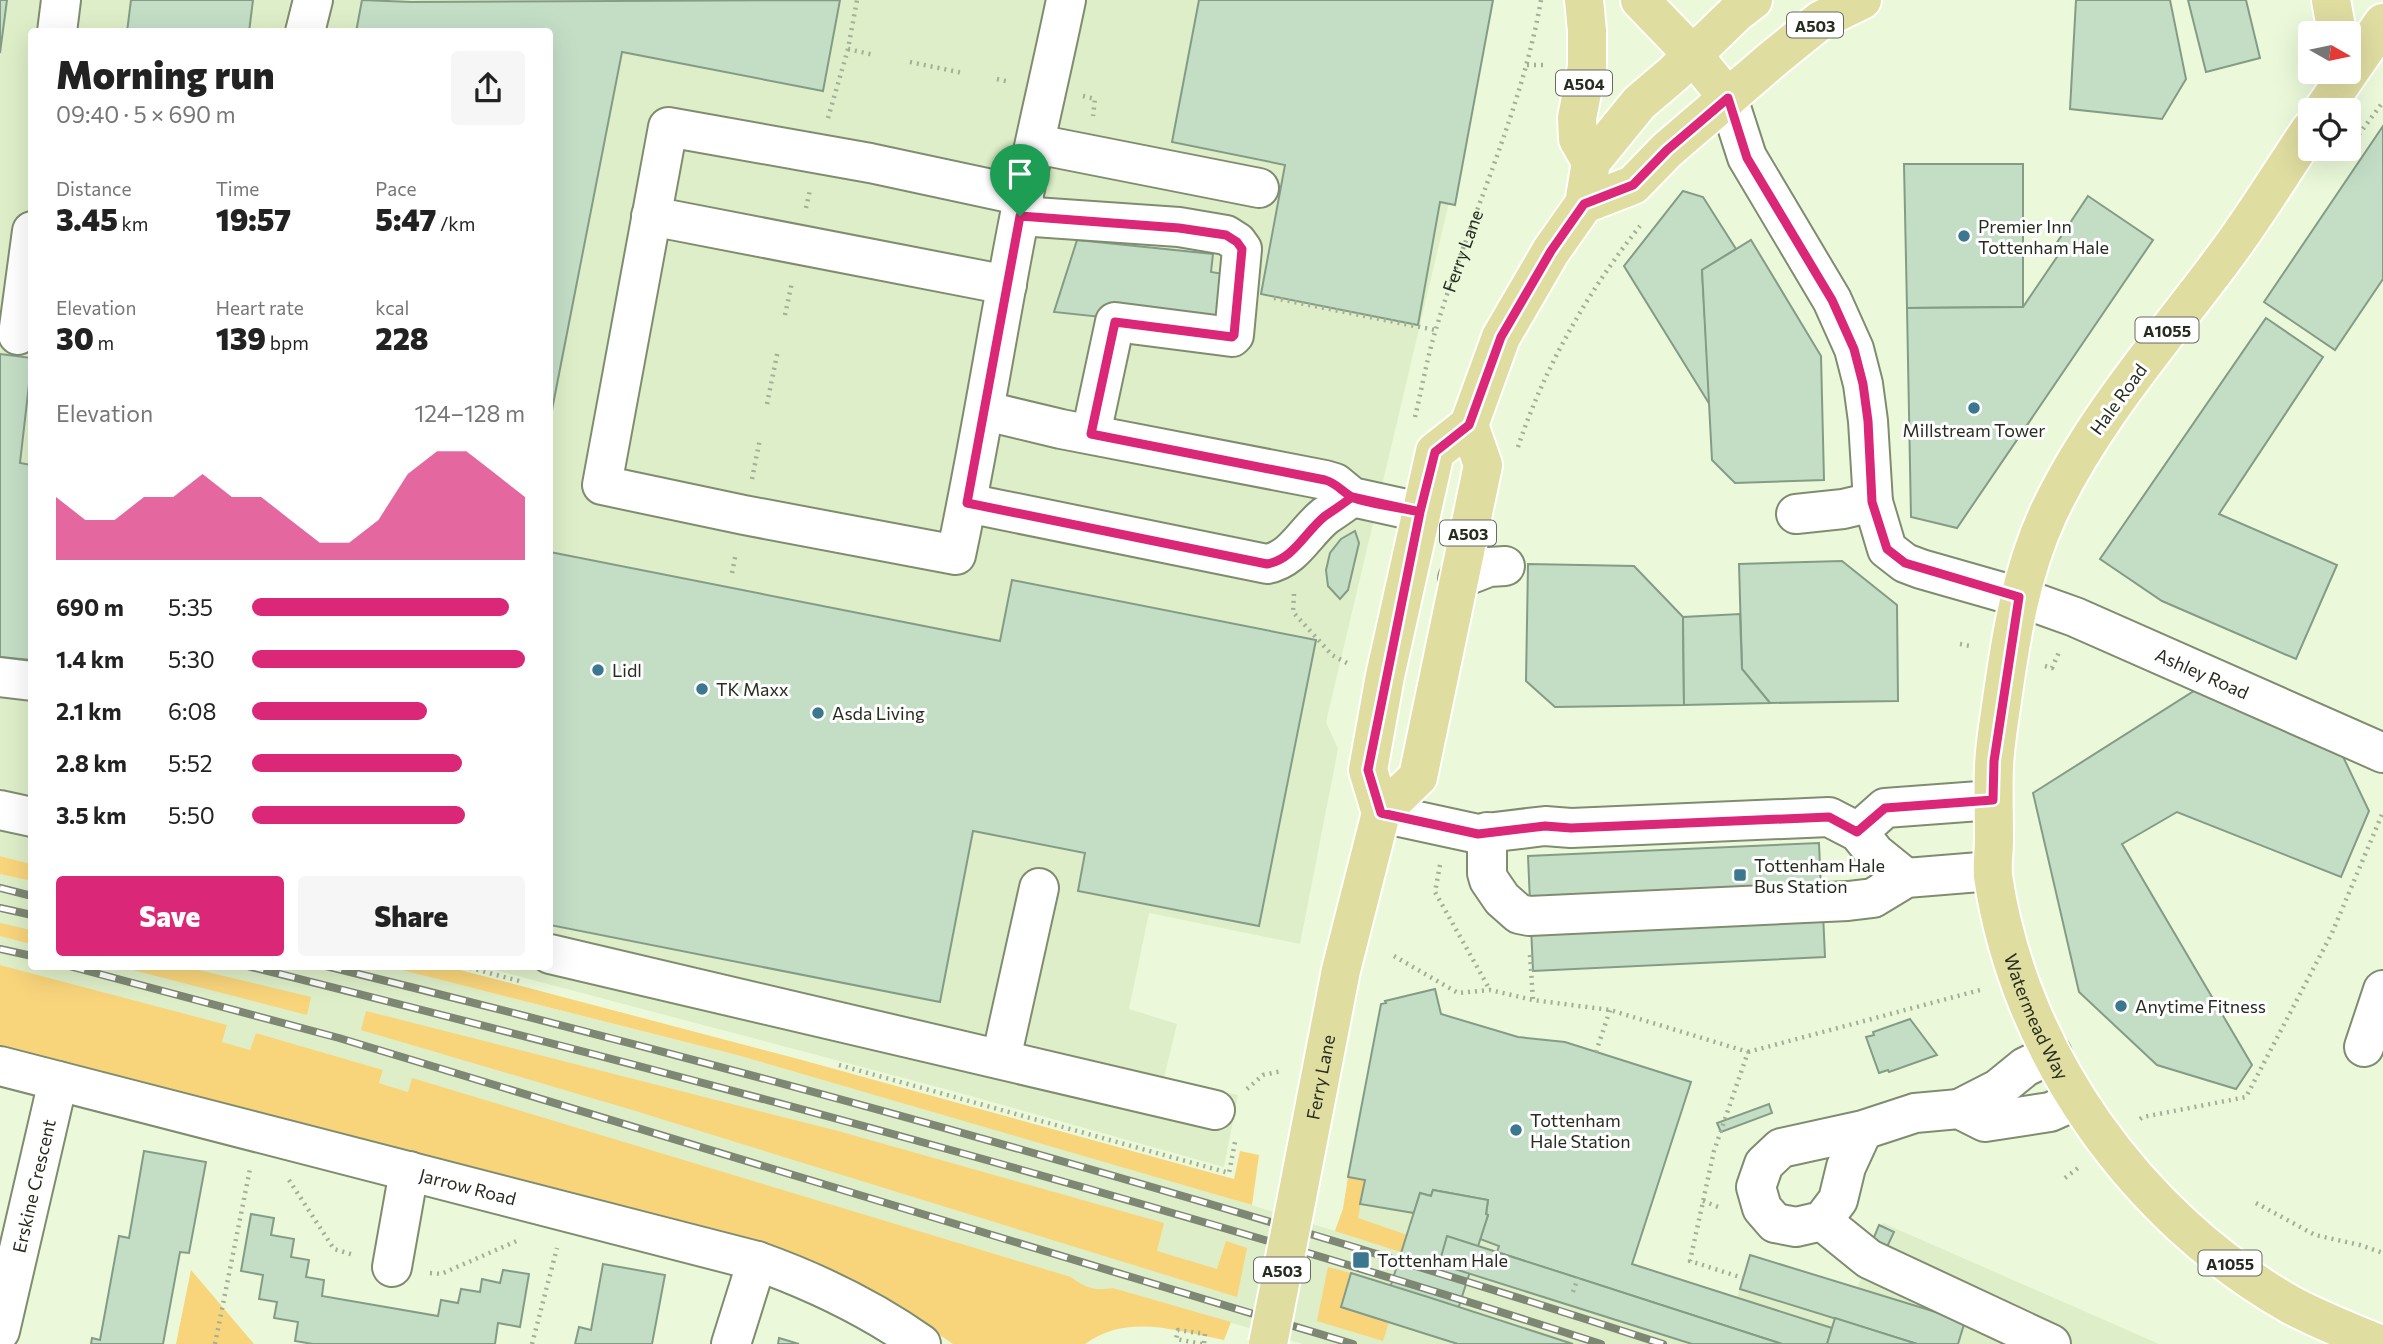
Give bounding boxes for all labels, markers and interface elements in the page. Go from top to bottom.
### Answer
road number: A503 [1787,13,1843,38]
north arrow [2298,21,2361,84]
map controls [2298,21,2361,161]
text: Morning run [56,50,275,97]
button: share [451,51,525,125]
road number: A504 [1556,71,1612,96]
button: locate [2298,98,2361,161]
text: 09:40 · 5 × 690 m [56,100,236,128]
pin [990,144,1050,216]
icon: arrive [1001,155,1039,193]
text: Distance [56,177,132,200]
text: Time [216,177,259,200]
text: Pace [375,177,417,200]
text: 3.45 [56,200,118,237]
text: 19:57 [216,200,291,237]
text: 5:47 [375,200,436,237]
street label: Ferry Lane [1438,207,1487,295]
text: km [118,212,148,235]
text: /km [436,212,475,235]
place label: Premier Inn Tottenham Hale [1978,215,2109,258]
marker: Premier Inn Tottenham Hale [1956,228,1972,244]
text: Elevation [56,296,136,319]
text: Heart rate [216,296,304,319]
text: kcal [375,296,409,319]
road number: A1055 [2136,318,2198,342]
text: 30 [56,319,94,356]
text: 139 [216,319,266,356]
text: 228 [375,319,428,356]
text: m [94,331,114,354]
text: bpm [266,331,309,354]
street label: Hale Road [2085,359,2151,439]
text: Elevation [56,399,153,427]
text: 124–128 m [415,399,525,427]
marker: Millstream Tower [1966,400,1982,416]
place label: Millstream Tower [1903,419,2045,441]
road number: A503 [1440,520,1496,546]
text: 690 m [56,593,124,621]
text: 5:35 [168,593,213,621]
street label: Ashley Road [2152,643,2252,703]
text: 1.4 km [56,645,124,673]
text: 5:30 [168,645,215,673]
place label: Lidl [612,659,642,681]
marker: Lidl [590,662,606,678]
place label: TK Maxx [716,678,789,700]
marker: TK Maxx [694,681,710,697]
text: 2.1 km [56,697,122,725]
text: 6:08 [168,697,216,725]
place label: Asda Living [832,702,925,724]
marker: Asda Living [810,705,826,721]
text: 2.8 km [56,749,127,777]
text: 5:52 [168,749,213,777]
text: 3.5 km [56,801,126,829]
text: 5:50 [168,801,215,829]
place label: Tottenham Hale Bus Station [1754,854,1885,897]
marker: Tottenham Hale Bus Station [1732,867,1748,883]
button: Save [56,876,284,956]
button: Share [298,876,525,956]
street label: Watermead Way [2000,951,2074,1083]
place label: Anytime Fitness [2135,995,2266,1017]
marker: Anytime Fitness [2113,998,2129,1014]
street label: Ferry Lane [1301,1033,1339,1122]
place label: Tottenham Hale Station [1530,1109,1631,1152]
street label: Erskine Crescent [8,1117,60,1255]
marker: Tottenham Hale Station [1508,1122,1524,1138]
street label: Jarrow Road [417,1163,518,1210]
place label: Tottenham Hale [1377,1249,1508,1271]
marker: Tottenham Hale [1351,1250,1371,1270]
road number: A1055 [2198,1250,2262,1275]
road number: A503 [1254,1258,1310,1282]

